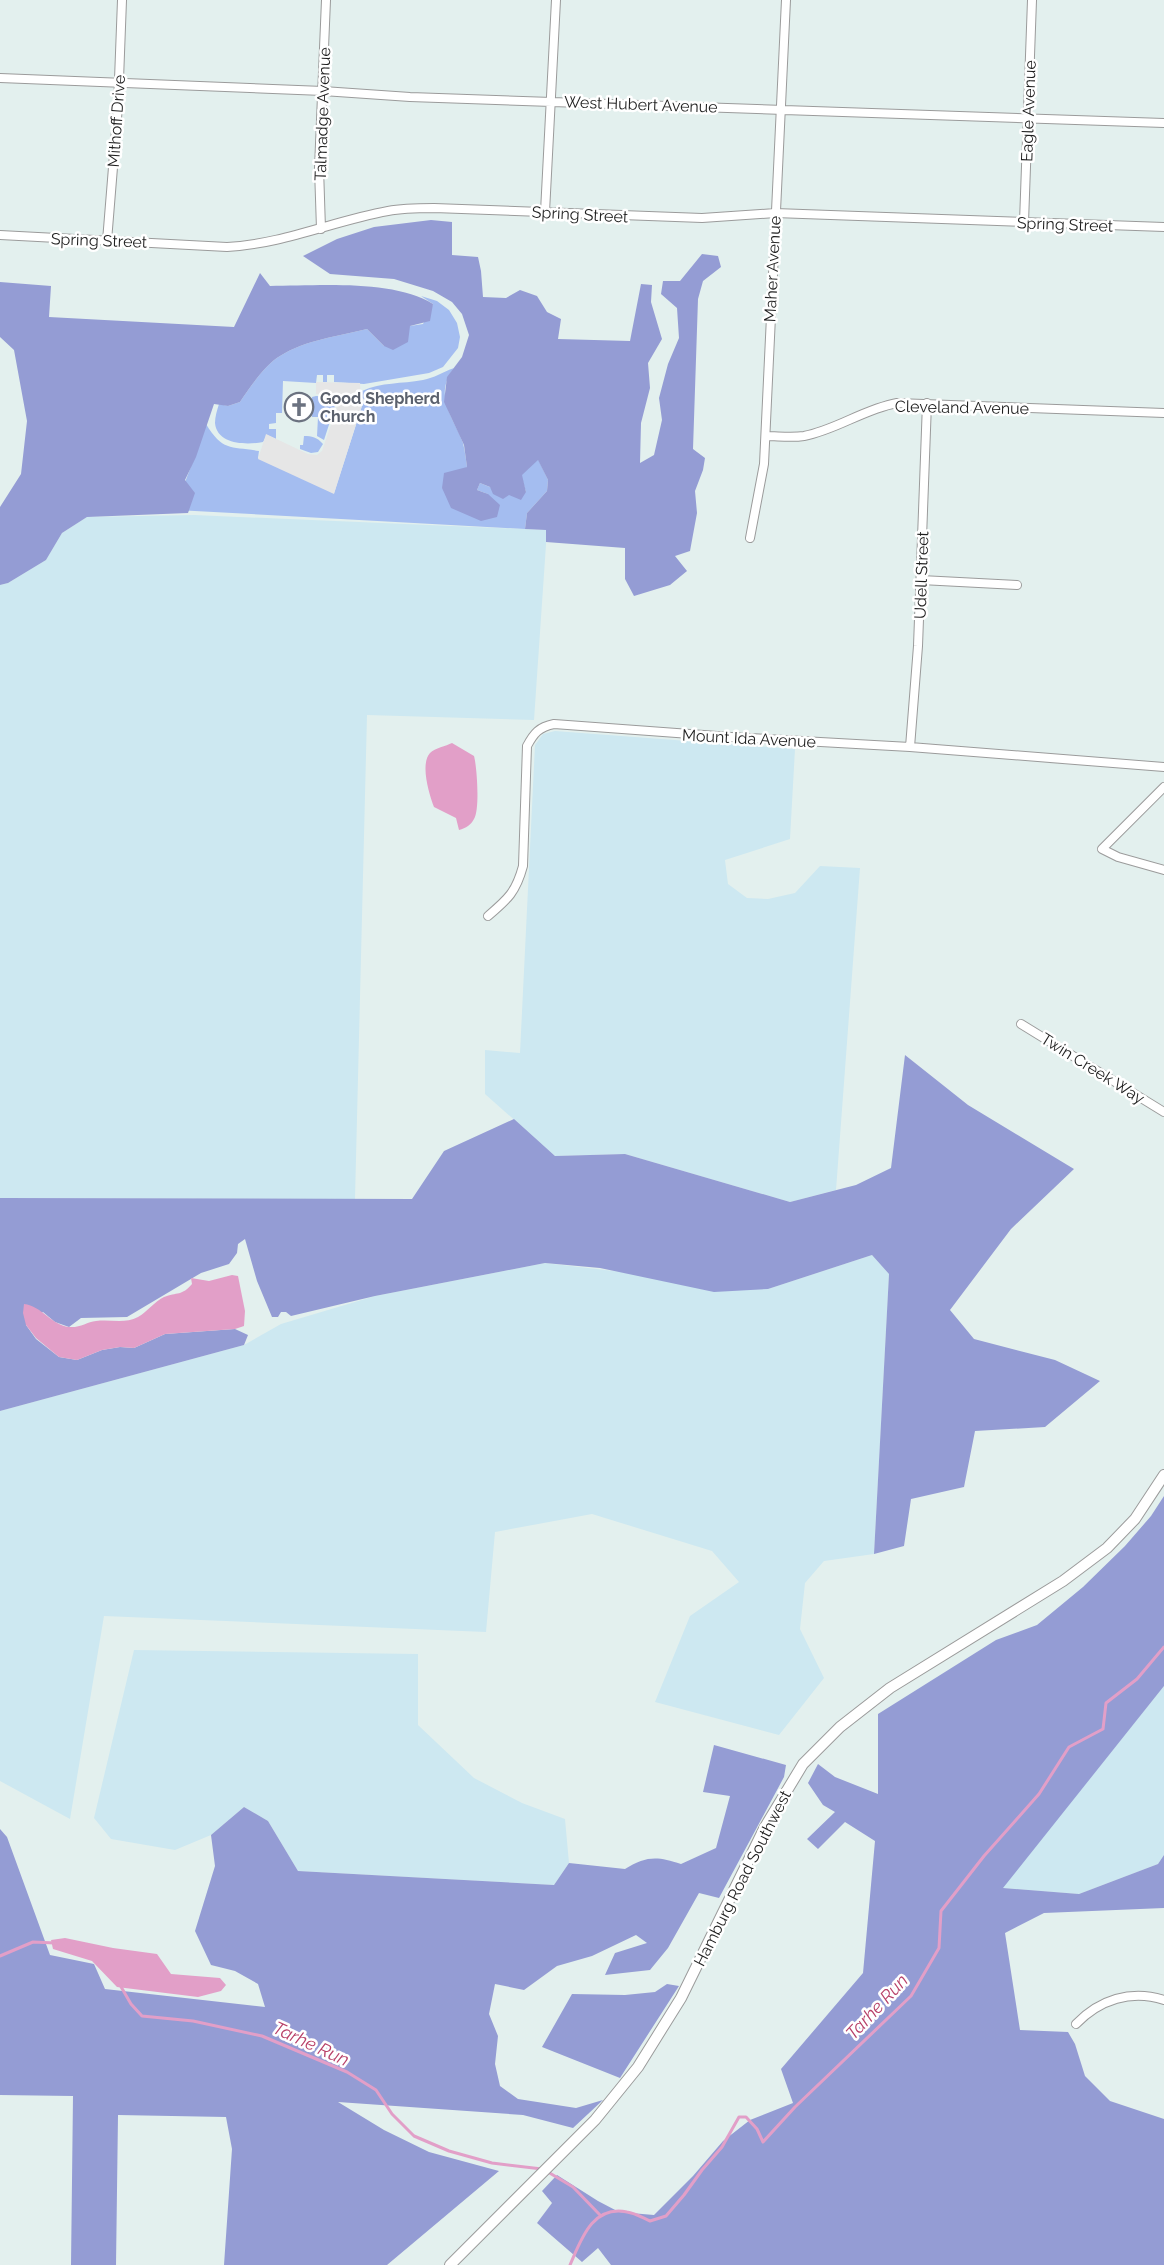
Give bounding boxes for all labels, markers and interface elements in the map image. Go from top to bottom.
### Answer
street label: Talmadge Avenue [311,47,334,181]
street label: Eagle Avenue [1017,60,1040,162]
street label: Mithoff Drive [104,74,129,168]
street label: West Hubert Avenue [564,92,718,117]
street label: Spring Street [531,202,629,227]
street label: Spring Street [1017,213,1114,236]
street label: Maher Avenue [760,215,785,323]
street label: Spring Street [51,229,148,252]
place label: Good Shepherd Church [320,389,440,426]
church icon: Good Shepherd Church [283,391,315,423]
street label: Cleveland Avenue [895,397,1029,418]
street label: Udell Street [910,530,933,619]
street label: Mount Ida Avenue [682,726,816,751]
street label: Twin Creek Way [1037,1029,1148,1108]
street label: Hamburg Road Southwest [690,1787,795,1969]
water label: Tarhe Run [841,1970,912,2044]
water label: Tarhe Run [270,2017,352,2070]

